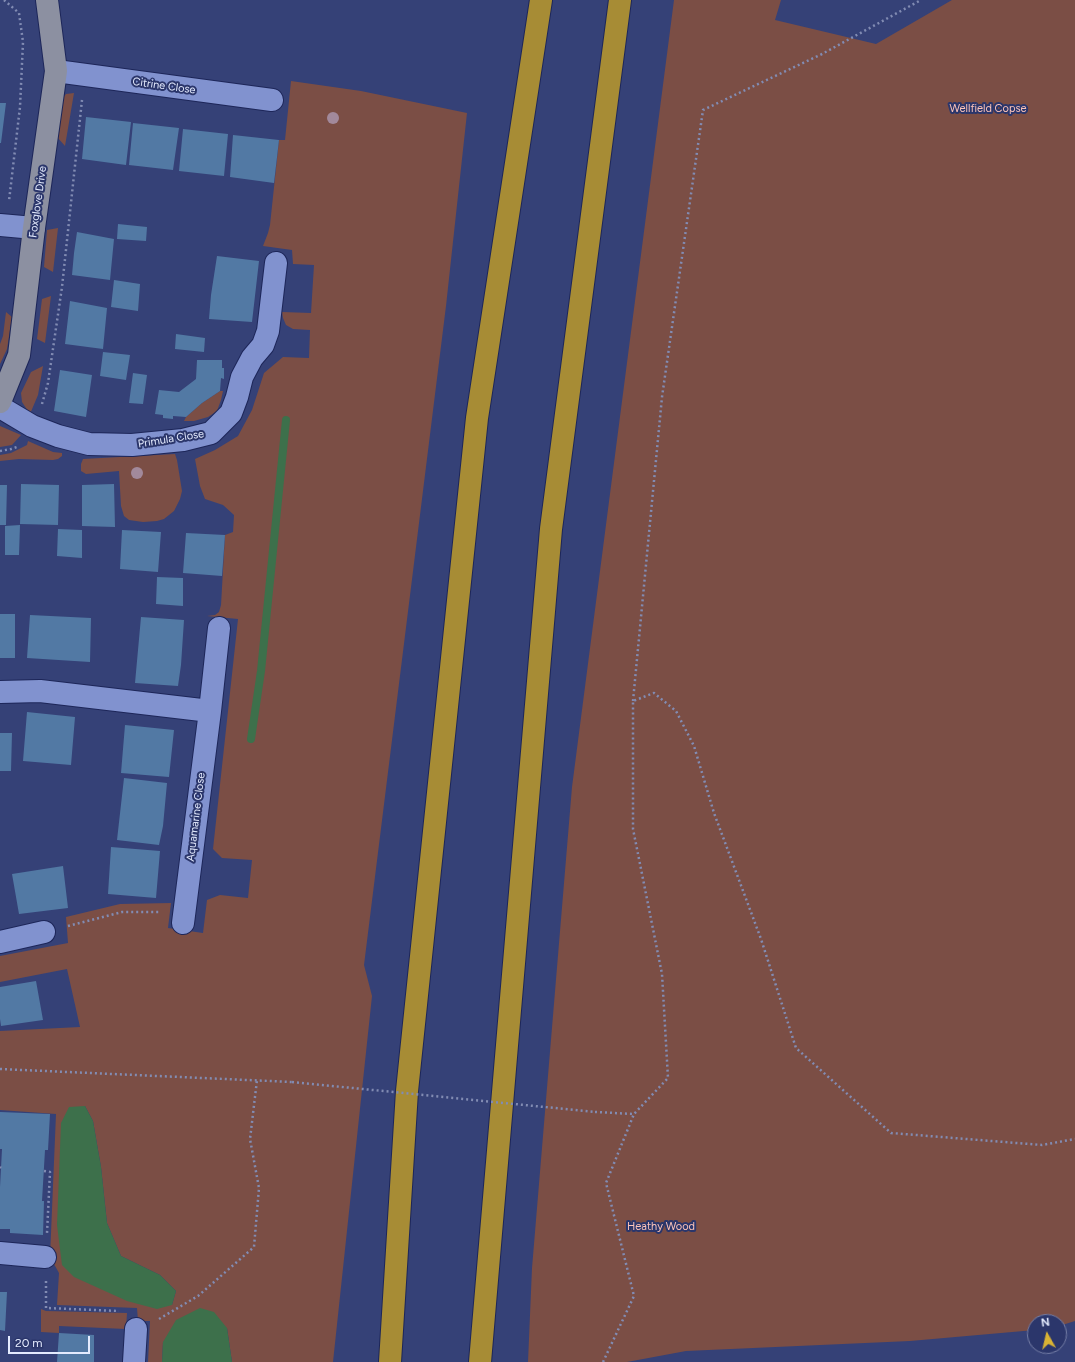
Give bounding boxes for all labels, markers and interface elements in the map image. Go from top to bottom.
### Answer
street label: Citrine Close [132,75,196,97]
park label: Wellfield Copse [949,102,1027,116]
street label: Foxglove Drive [26,165,50,239]
street label: Primula Close [137,427,205,451]
street label: Aquamarine Close [184,772,208,862]
park label: Heathy Wood [627,1220,695,1234]
north arrow [1027,1314,1067,1354]
text: N [1040,1316,1051,1330]
scale bar [10,1328,92,1354]
text: 20 m [15,1336,43,1350]

